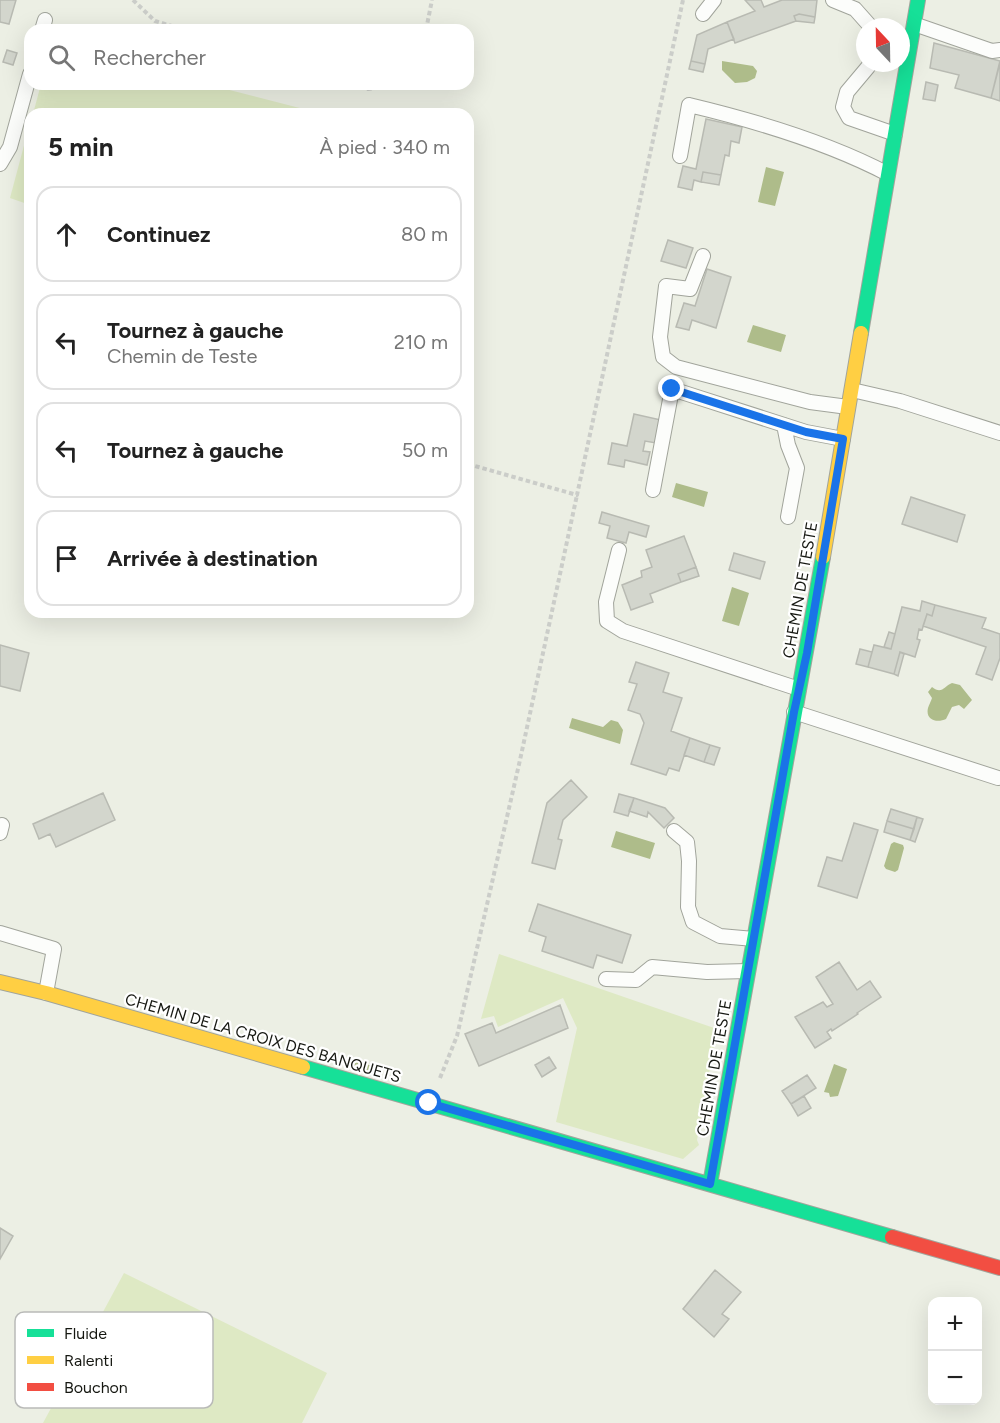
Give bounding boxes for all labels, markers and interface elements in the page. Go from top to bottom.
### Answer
north arrow [856,18,910,72]
search box [24,24,474,90]
icon: search [45,41,78,74]
text: Rechercher [93,44,206,71]
text: 5 min [48,131,114,163]
text: À pied · 340 m [319,135,450,159]
icon: ahead [50,218,83,251]
text: Continuez [107,221,211,248]
text: 80 m [401,222,448,246]
text: Tournez à gauche [107,317,283,344]
icon: left [50,326,83,359]
text: 210 m [394,330,448,354]
text: Chemin de Teste [107,344,257,368]
route end [658,375,684,401]
icon: left [50,434,83,467]
text: Tournez à gauche [107,437,283,464]
text: 50 m [402,438,448,462]
street label: CHEMIN DE TESTE [779,520,821,660]
icon: arrive [50,542,83,575]
text: Arrivée à destination [107,545,318,572]
street label: CHEMIN DE LA CROIX DES BANQUETS [123,989,403,1087]
street label: CHEMIN DE TESTE [693,998,735,1138]
route start [415,1089,441,1115]
map controls [928,1297,982,1405]
button: + [928,1297,982,1351]
legend [15,1312,213,1408]
text: Fluide [64,1324,107,1343]
text: Ralenti [64,1351,113,1370]
button: − [928,1351,982,1405]
text: Bouchon [64,1378,128,1397]

